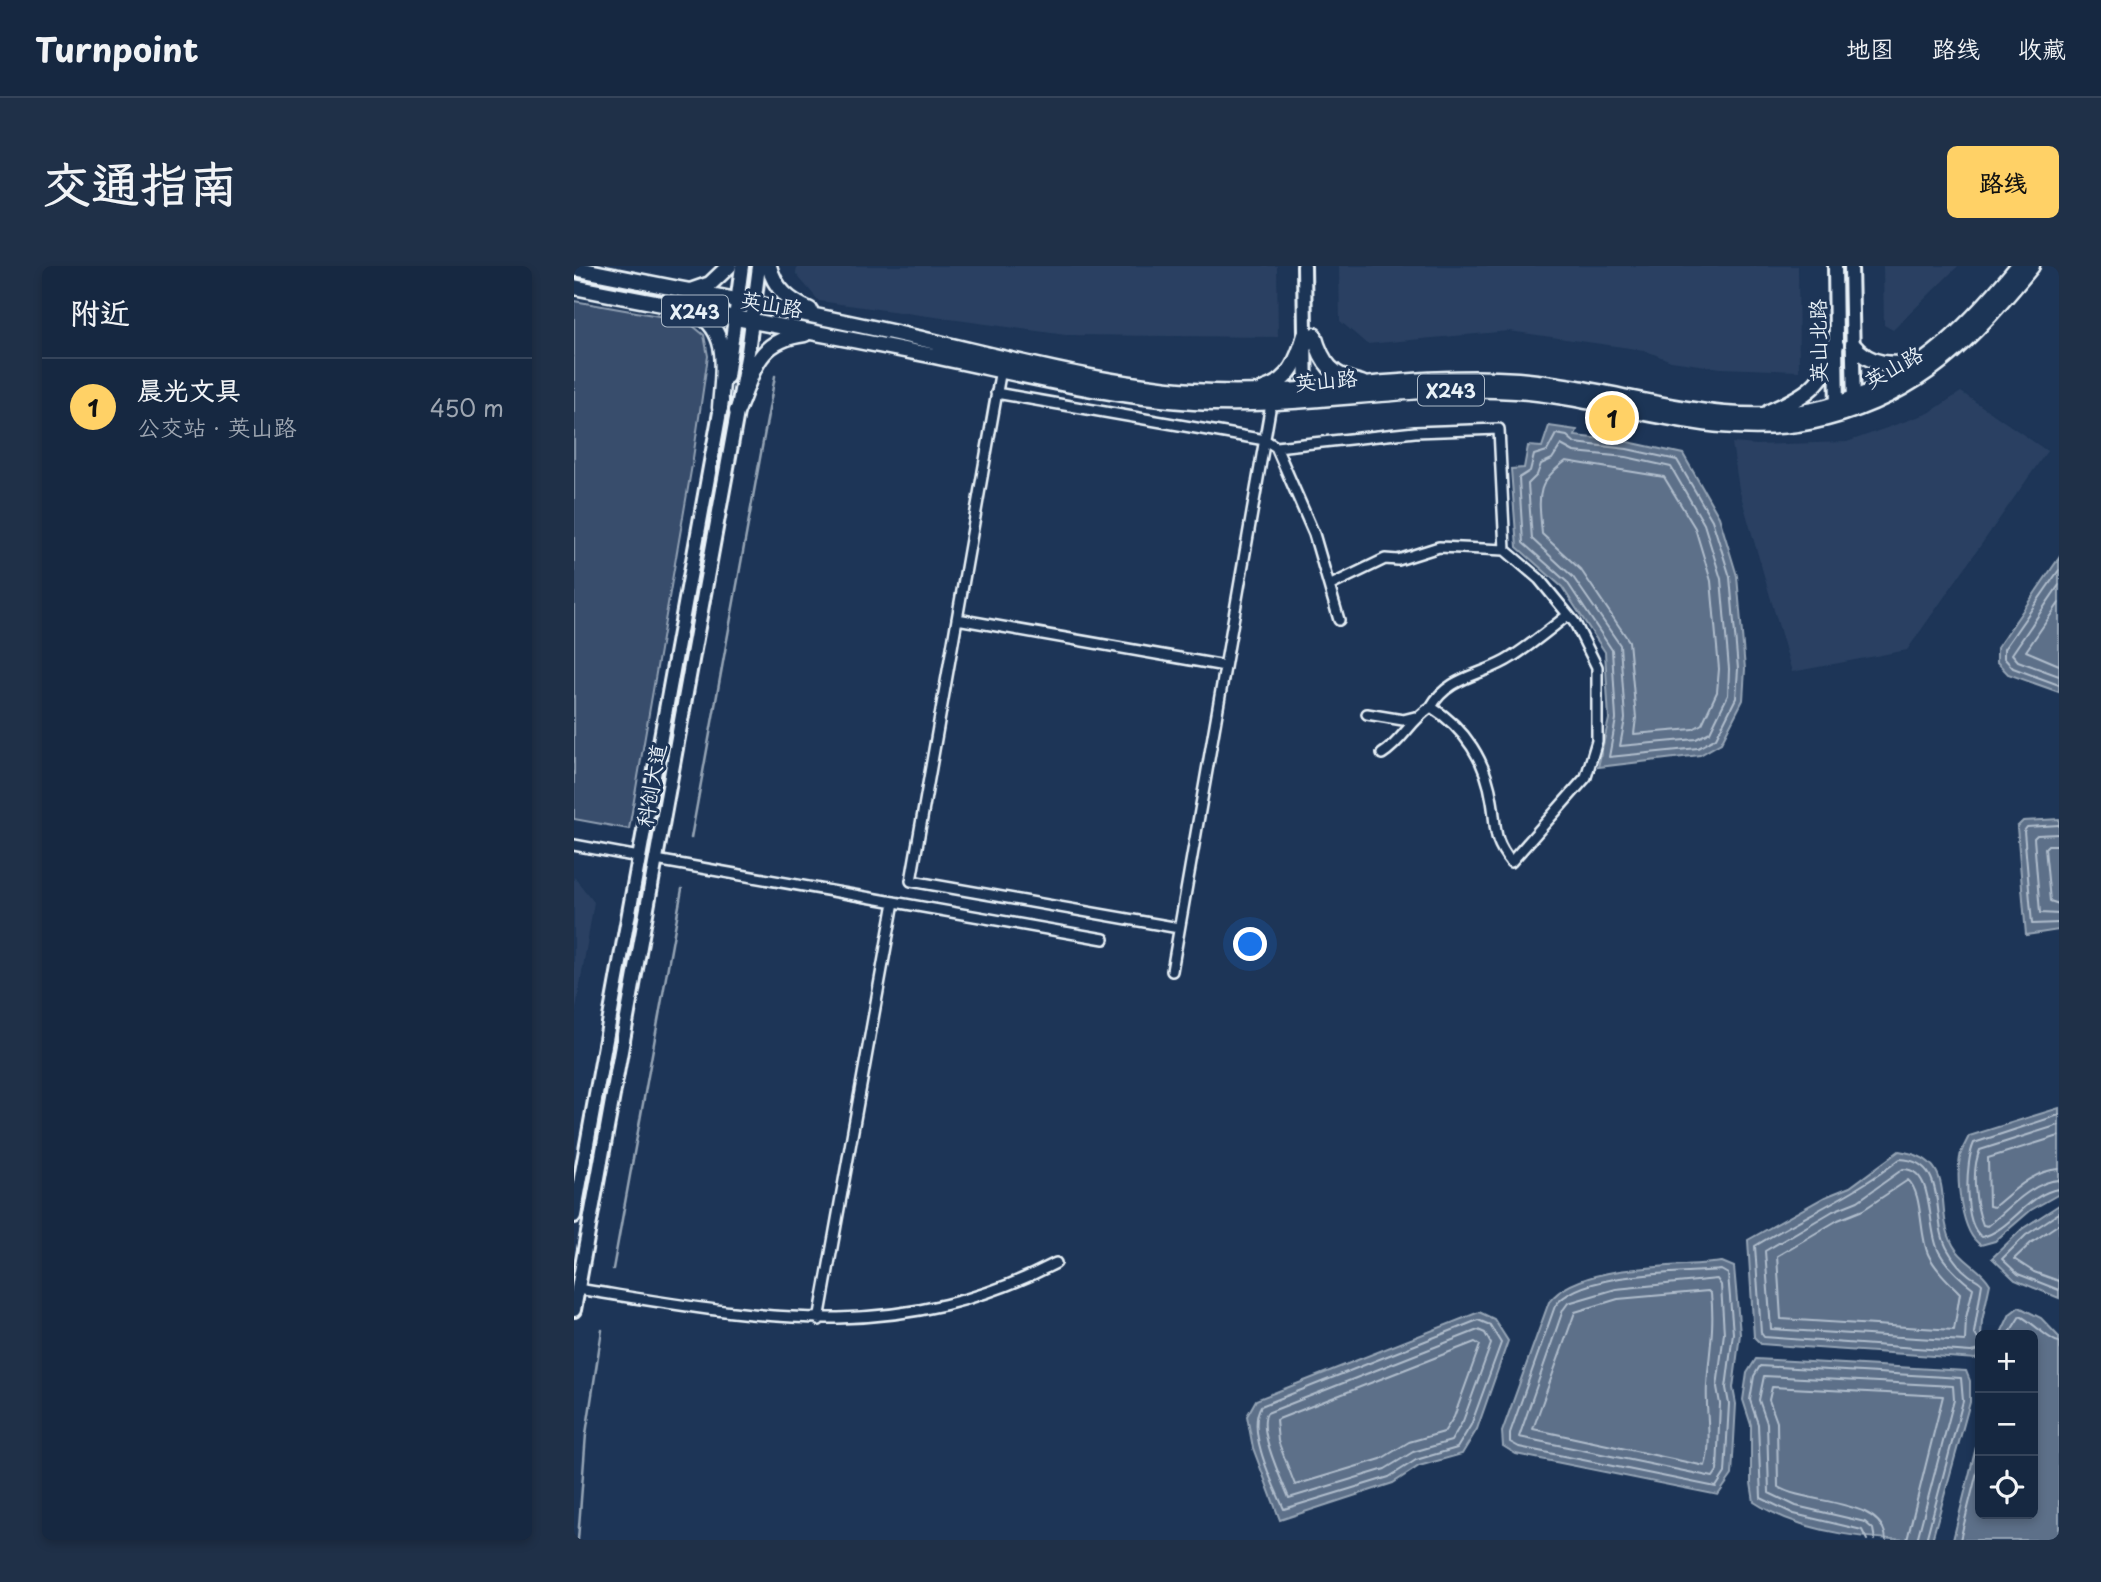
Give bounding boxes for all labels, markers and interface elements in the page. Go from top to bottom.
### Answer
text: Turnpoint [35,23,199,73]
text: 地图 [1846,30,1894,66]
text: 路线 [1932,30,1980,66]
text: 收藏 [2018,30,2066,66]
text: 交通指南 [42,145,238,219]
button: 路线 [1947,146,2059,218]
street label: 英山路 [738,282,806,324]
text: 附近 [70,289,130,334]
road number: X243 [662,296,728,326]
street label: 英山北路 [1800,299,1834,383]
street label: 英山路 [1858,337,1928,395]
street label: 英山路 [1293,360,1359,398]
text: 晨光文具 [137,370,241,409]
road number: X243 [1418,374,1484,406]
text: 1 [88,390,99,425]
text: 450 m [430,390,504,425]
pin: 1 [1589,392,1635,444]
text: 公交站 · 英山路 [137,409,297,444]
street label: 科创大道 [627,741,673,829]
your location [1233,927,1267,961]
map controls [1975,1330,2038,1519]
button: + [1975,1330,2038,1393]
button: − [1975,1393,2038,1456]
button: locate [1975,1456,2038,1519]

